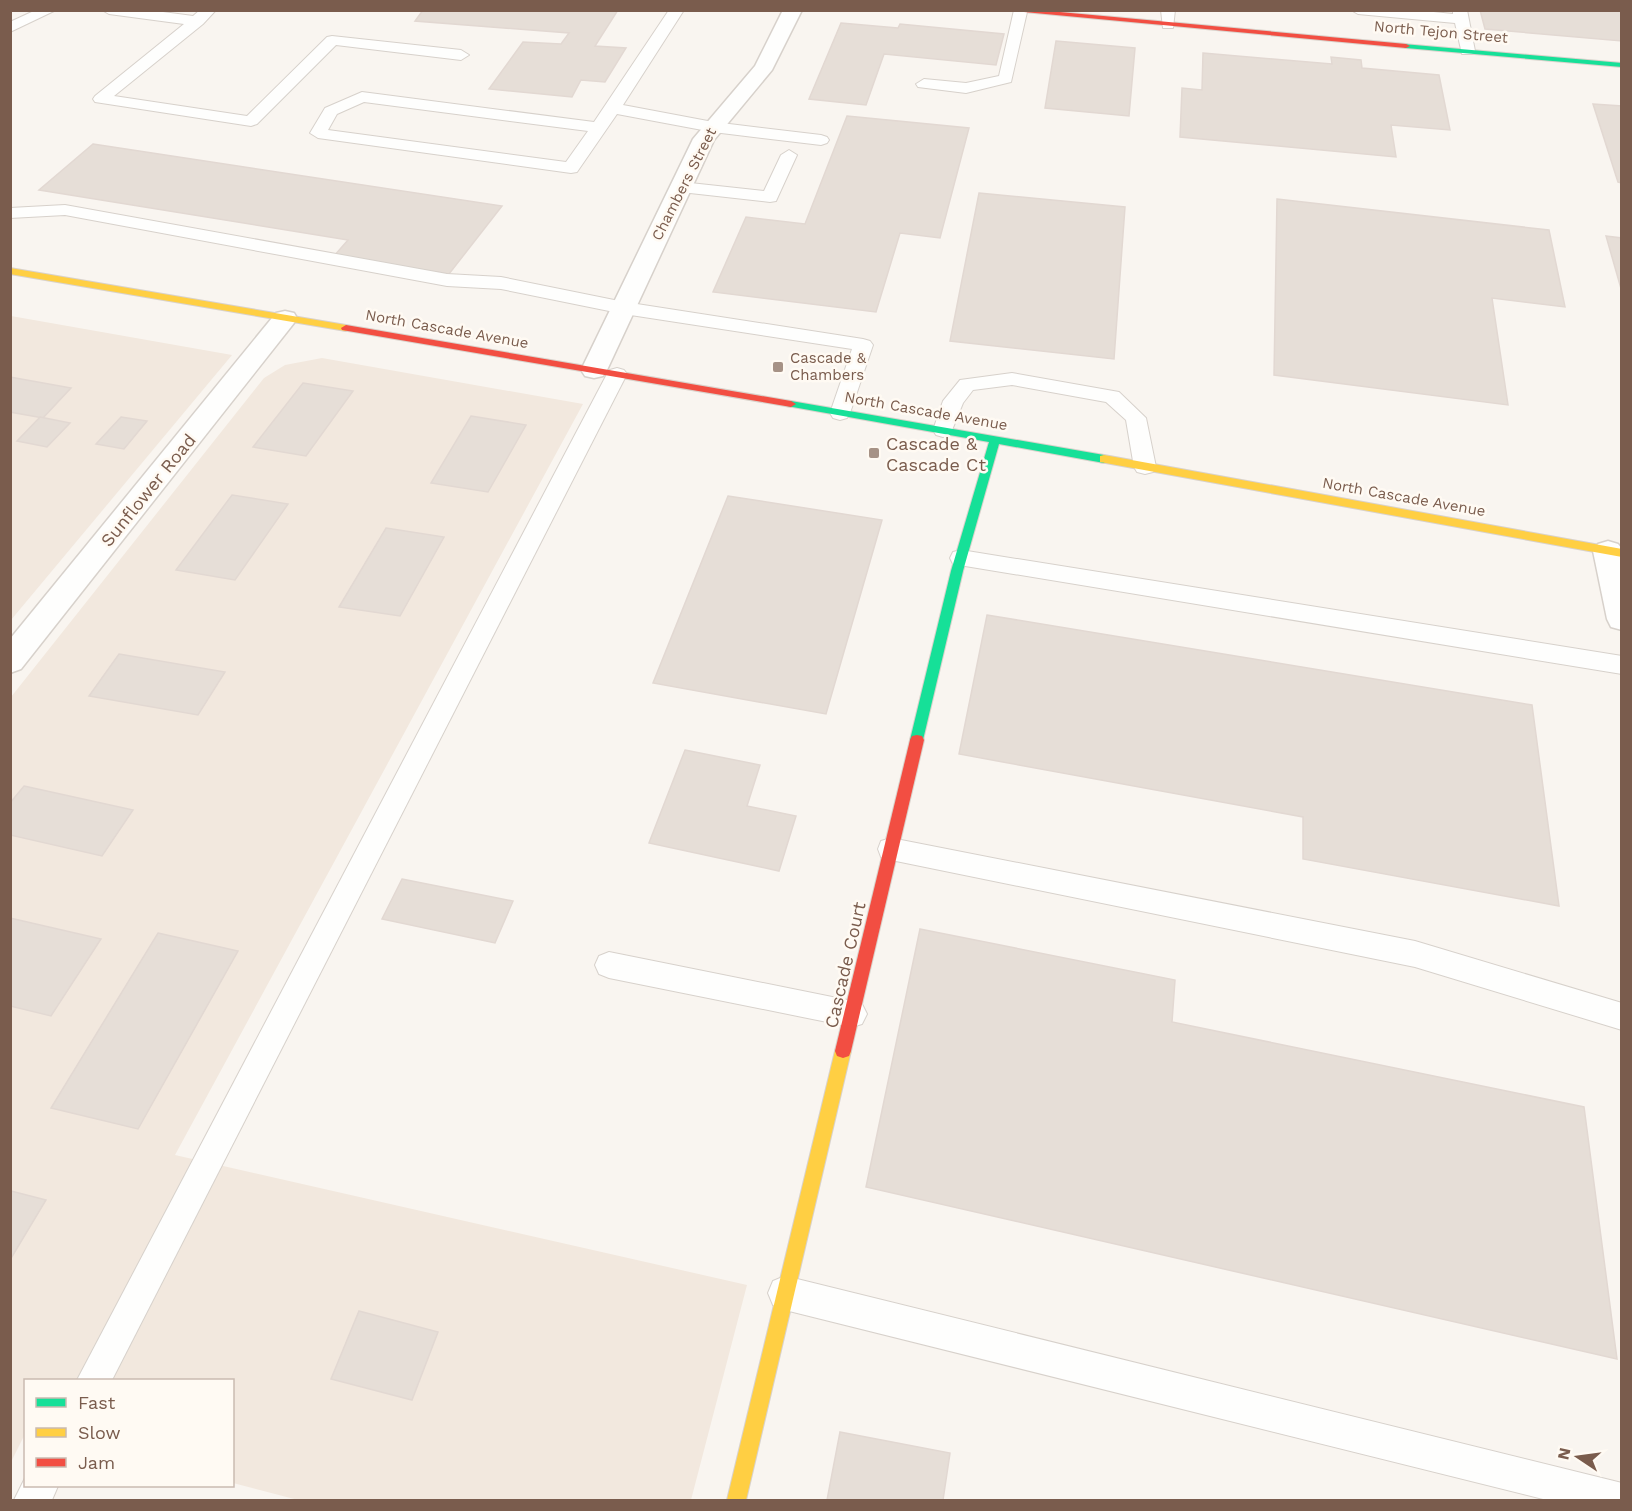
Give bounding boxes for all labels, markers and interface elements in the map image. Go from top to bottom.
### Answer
street label: North Tejon Street [1373,17,1509,47]
street label: Chambers Street [648,124,721,244]
street label: North Cascade Avenue [364,306,530,352]
place label: Cascade & Chambers [790,349,867,384]
marker: Cascade & Chambers [771,360,785,374]
street label: North Cascade Avenue [843,388,1009,434]
street label: Sunflower Road [96,429,200,551]
place label: Cascade & Cascade Ct [886,433,986,475]
marker: Cascade & Cascade Ct [867,446,881,460]
street label: North Cascade Avenue [1321,474,1487,520]
street label: Cascade Court [820,899,870,1030]
legend [24,1379,234,1487]
text: Fast [78,1392,116,1413]
text: Slow [78,1422,121,1443]
north arrow [1548,1427,1608,1487]
text: N [1553,1446,1574,1462]
text: Jam [78,1452,115,1473]

